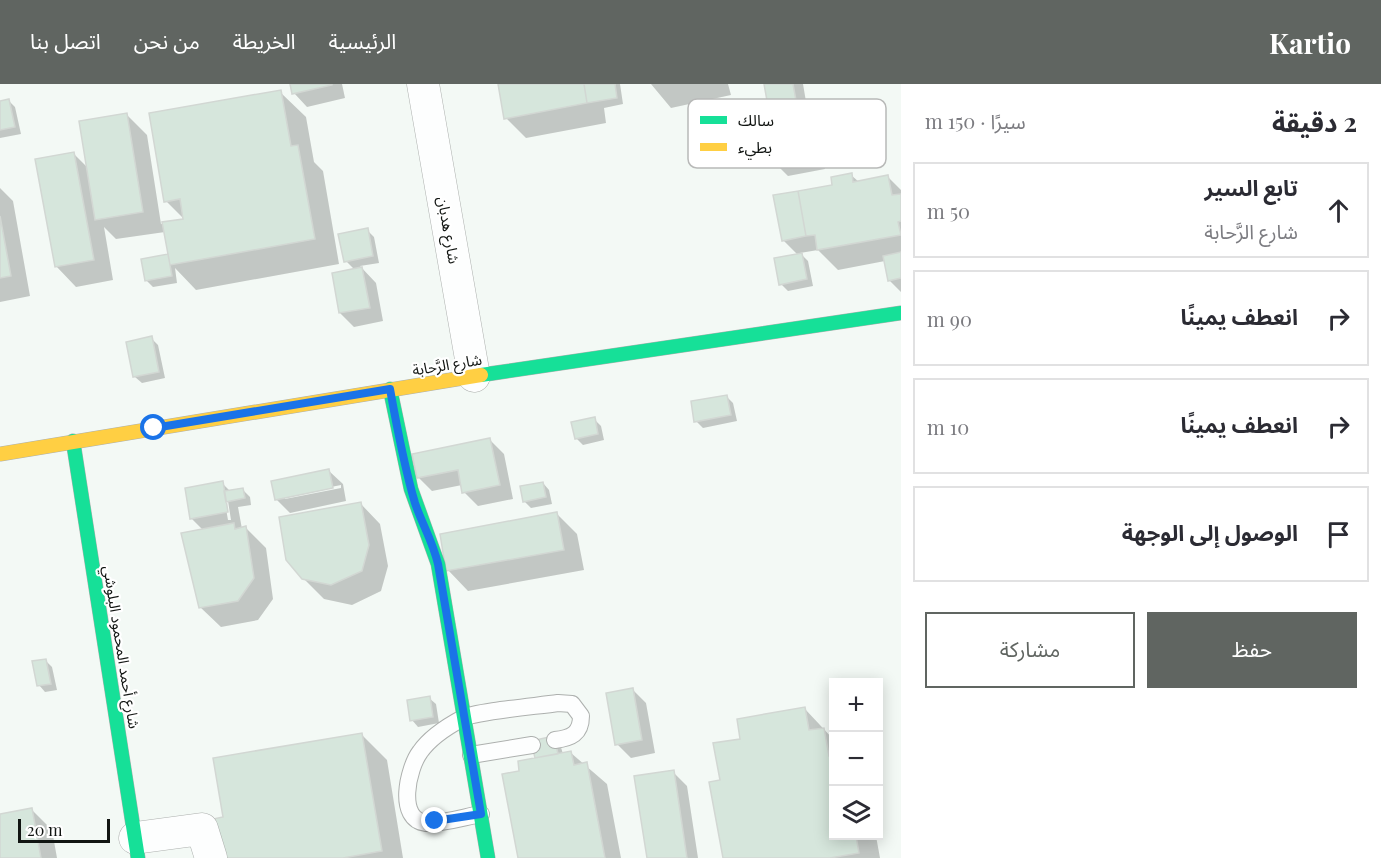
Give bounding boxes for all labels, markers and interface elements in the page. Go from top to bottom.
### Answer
text: Kartio [1269,24,1351,61]
text: اتصل بنا [30,26,101,54]
text: من نحن [134,26,200,54]
text: الخريطة [233,26,296,54]
text: الرئيسية [329,26,396,54]
legend [688,99,886,168]
text: 2 دقيقة [1272,104,1357,139]
text: سيرًا · 150 m [925,107,1026,134]
text: سالك [738,109,774,130]
text: بطيء [738,136,772,160]
text: تابع السير [1205,172,1298,202]
icon: ahead [1322,194,1355,227]
street label: شارع هدبان [430,195,465,266]
text: 50 m [927,197,970,224]
text: شارع الرَّحابة [1204,217,1298,244]
text: انعطف يمينًا [1180,301,1298,331]
icon: right [1322,302,1355,335]
text: 90 m [927,305,972,332]
street label: شارع الرَّحابة [411,349,484,382]
text: انعطف يمينًا [1180,409,1298,439]
icon: right [1322,410,1355,443]
text: 10 m [927,413,969,440]
route start [140,414,166,440]
text: الوصول إلى الوجهة [1122,517,1298,547]
icon: arrive [1322,518,1355,551]
street label: شارع أحمد المحمود البلوشي [96,564,145,731]
button: مشاركة [925,612,1135,688]
button: حفظ [1147,612,1357,688]
map controls [829,678,883,840]
button: + [829,678,883,732]
button: − [829,732,883,786]
button: layers [829,786,883,840]
route end [421,807,447,833]
scale bar [18,816,110,844]
text: 20 m [27,819,62,840]

